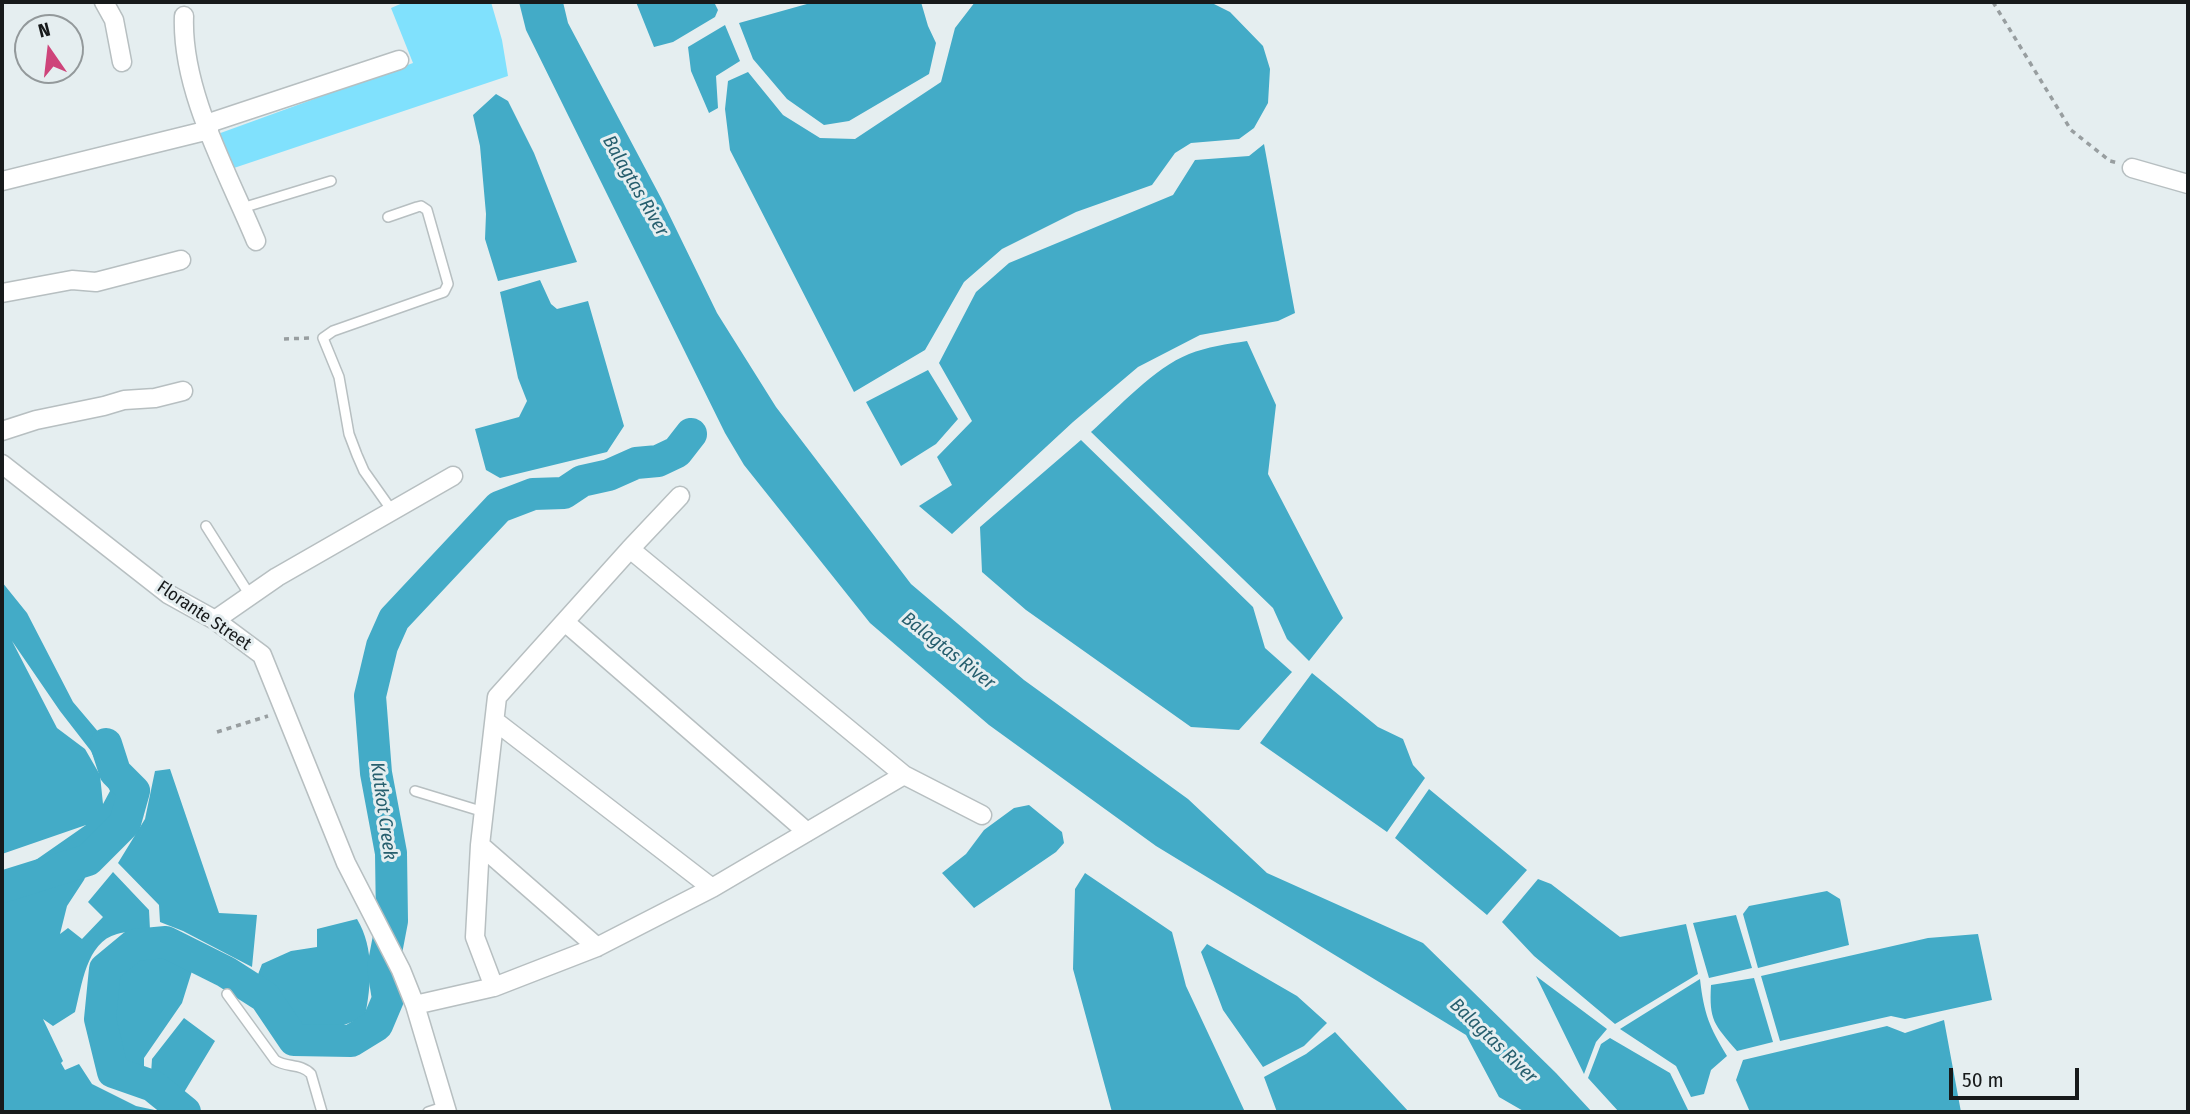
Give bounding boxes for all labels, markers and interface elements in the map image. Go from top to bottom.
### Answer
north arrow [14,14,84,84]
text: N [36,18,53,43]
water label: Balagtas River [597,132,673,240]
street label: Florante Street [153,577,255,655]
water label: Balagtas River [897,608,999,694]
water label: Kutkot Creek [365,761,401,861]
water label: Balagtas River [1445,994,1541,1088]
scale bar [1952,1054,2082,1098]
text: 50 m [1962,1067,2004,1093]

